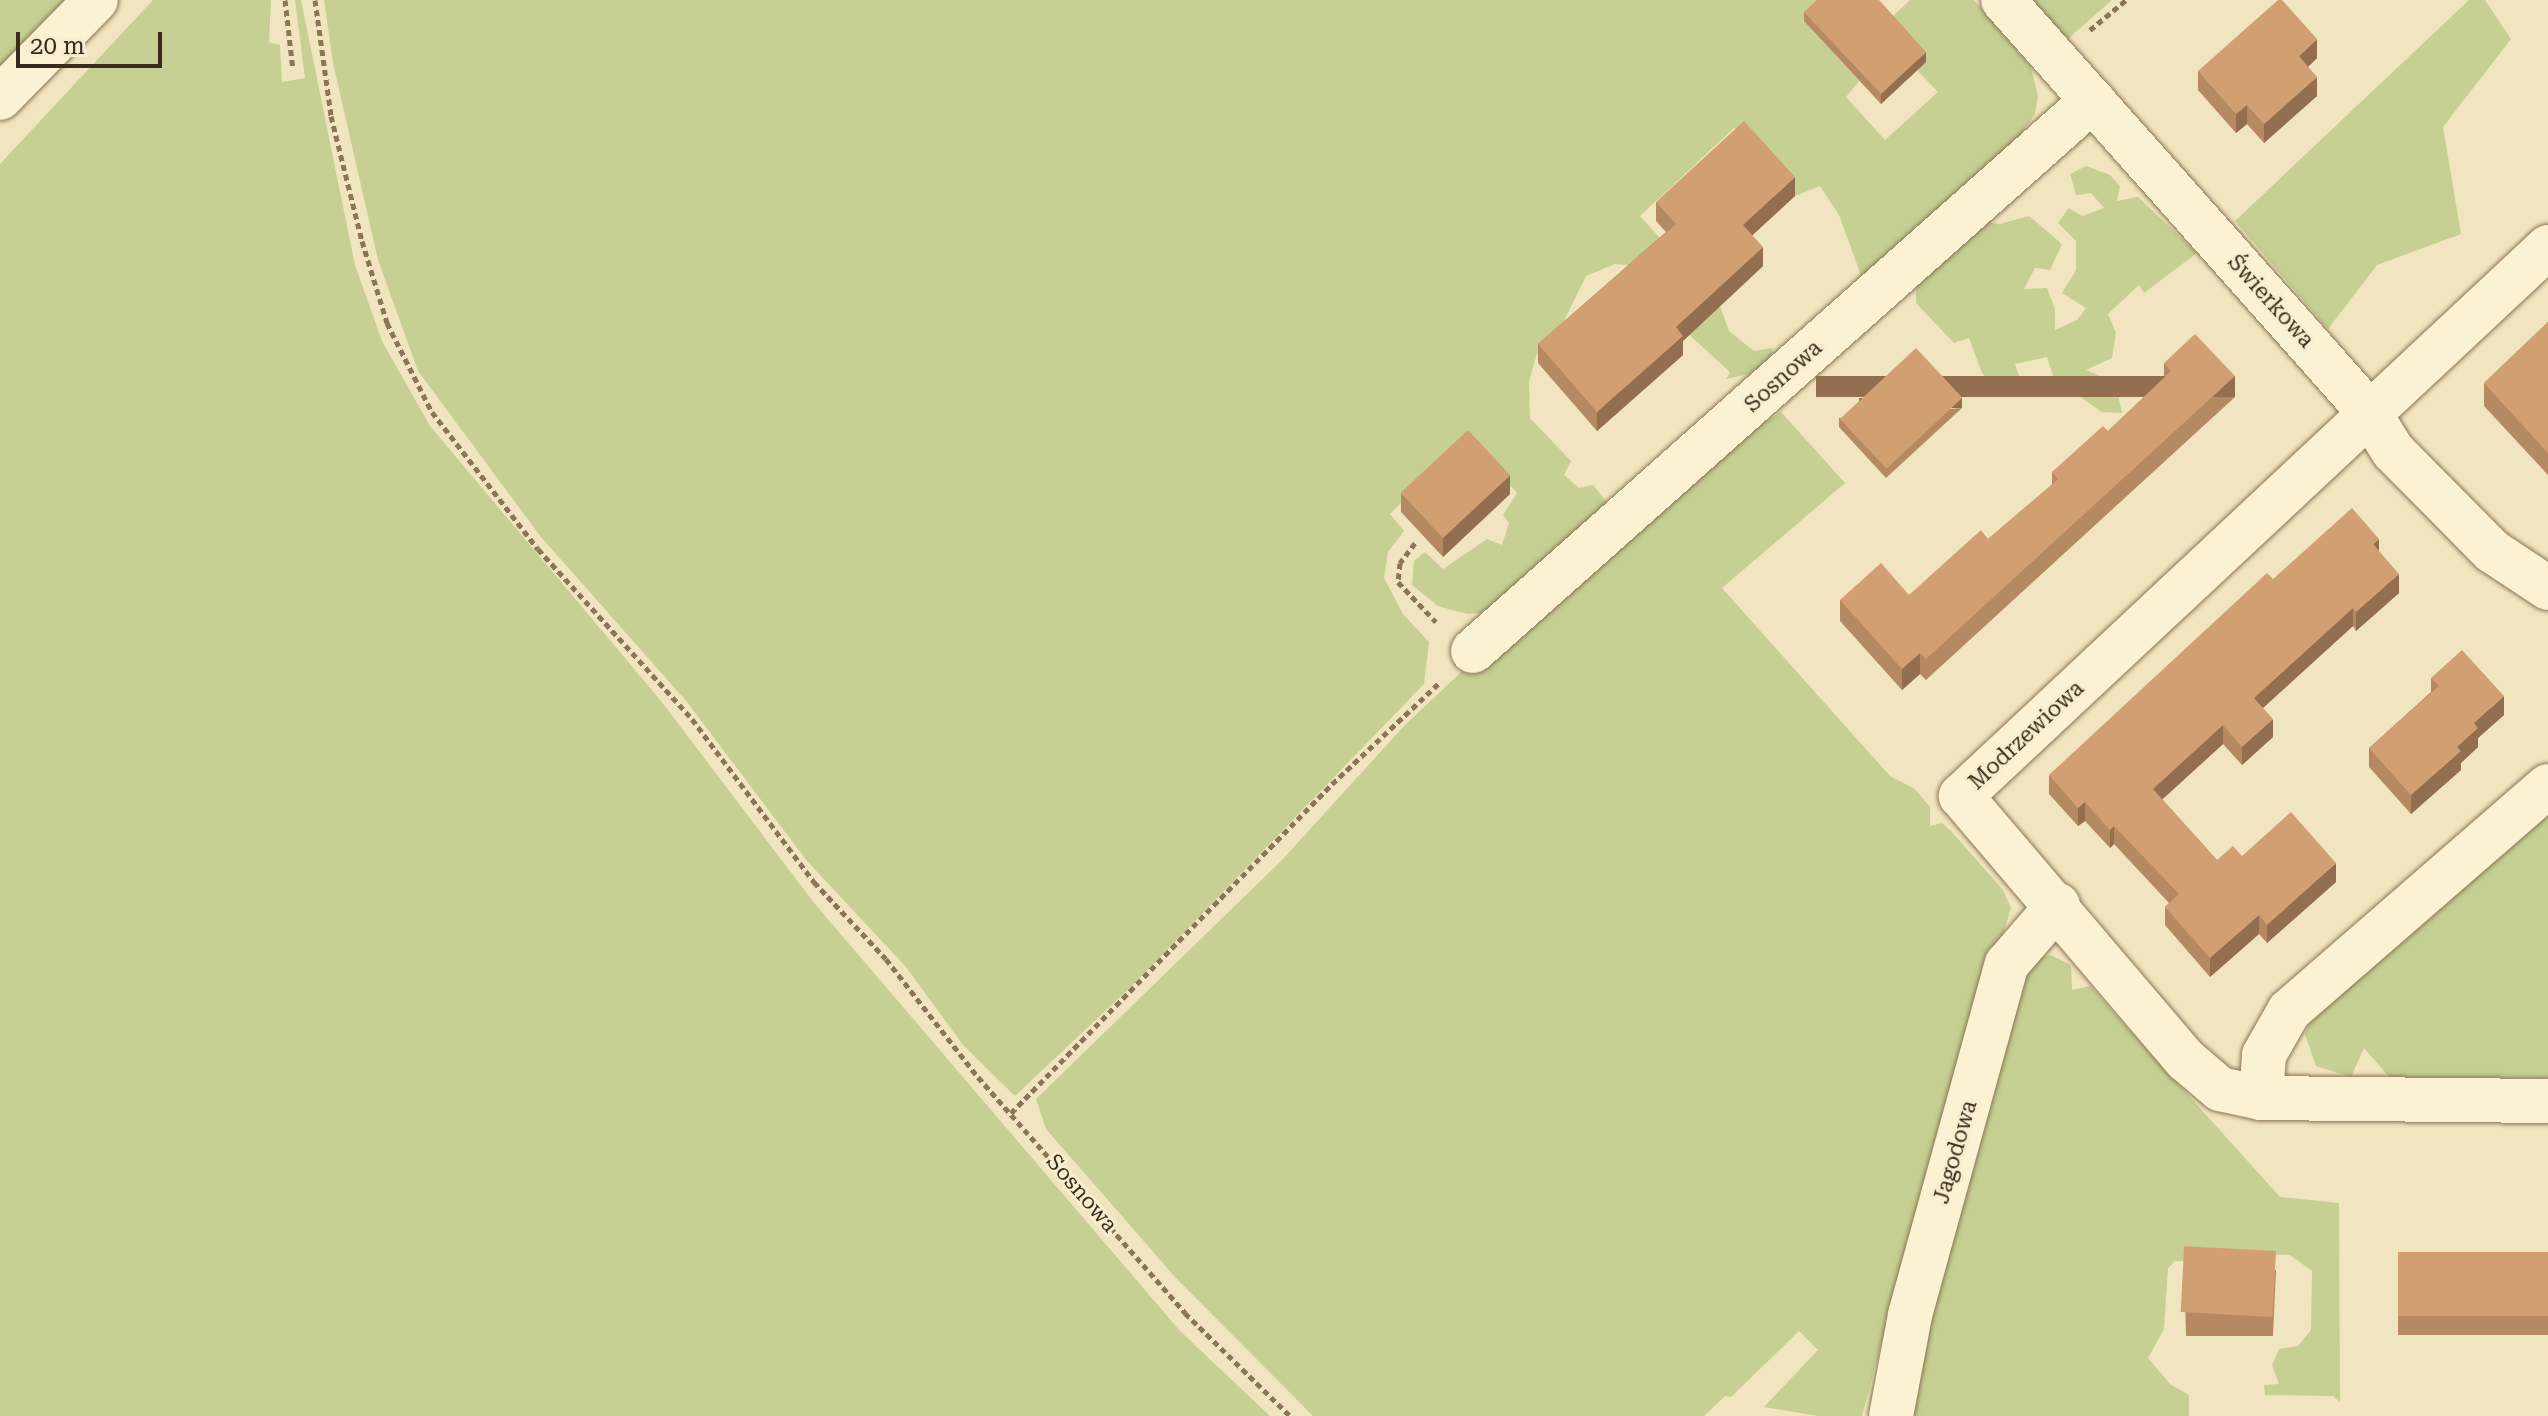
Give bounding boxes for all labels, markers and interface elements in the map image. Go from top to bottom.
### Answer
scale bar [20,16,166,66]
text: 20 m [30,32,85,60]
street label: Świerkowa [2222,249,2320,353]
street label: Sosnowa [1739,334,1827,418]
street label: Modrzewiowa [1963,675,2089,795]
street label: Jagodowa [1928,1097,1982,1207]
street label: Sosnowa [1041,1148,1123,1238]

